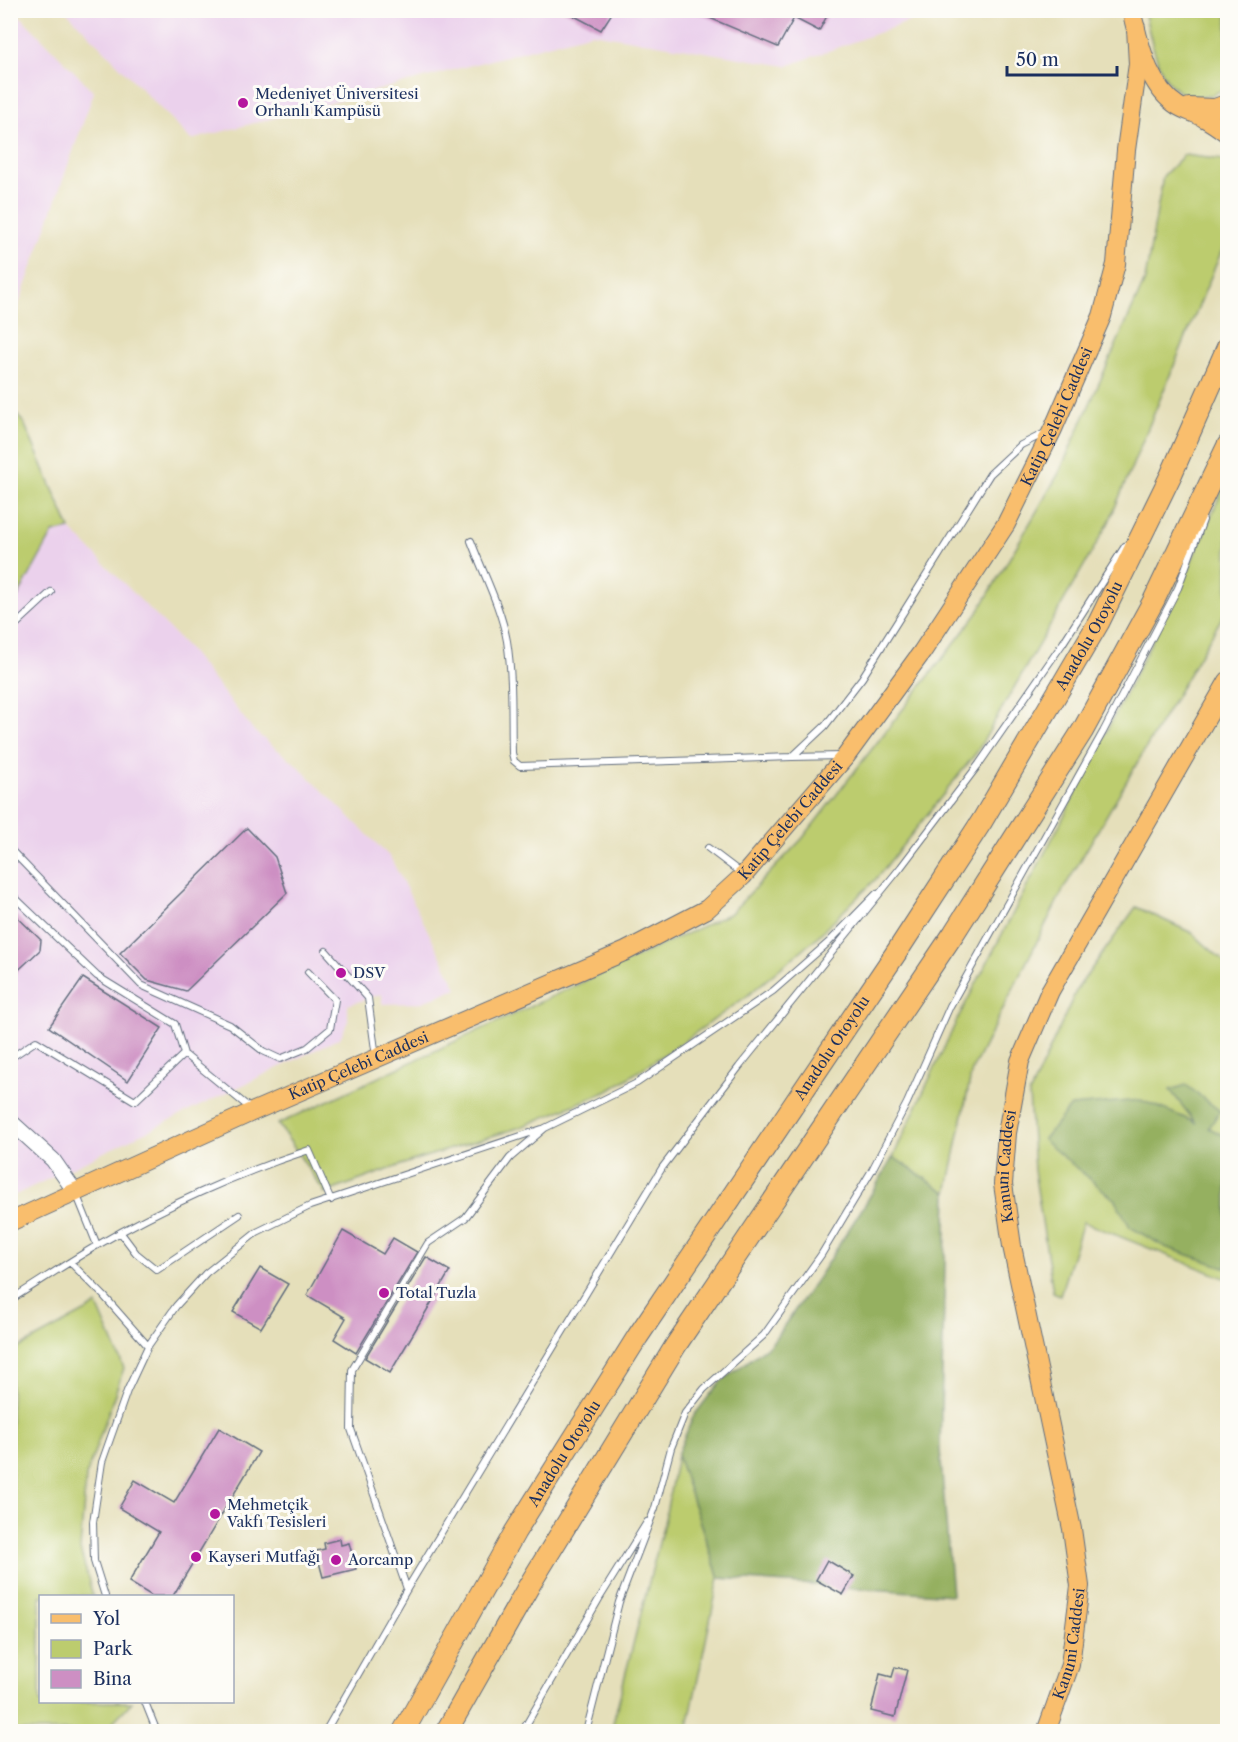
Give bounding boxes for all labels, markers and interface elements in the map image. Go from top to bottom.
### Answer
scale bar [1007,39,1116,77]
text: 50 m [1016,49,1059,71]
place label: Medeniyet Üniversitesi Orhanlı Kampüsü [255,84,419,120]
marker: Medeniyet Üniversitesi Orhanlı Kampüsü [236,96,250,110]
street label: Katip Çelebi Caddesi [1016,344,1096,489]
street label: Anadolu Otoyolu [1050,578,1127,694]
street label: Katip Çelebi Caddesi [734,757,847,884]
place label: DSV [353,963,386,982]
marker: DSV [334,966,348,980]
street label: Anadolu Otoyolu [789,992,874,1104]
street label: Katip Çelebi Caddesi [286,1027,432,1104]
street label: Kanuni Caddesi [993,1108,1020,1224]
place label: Total Tuzla [396,1283,476,1302]
marker: Total Tuzla [377,1286,391,1300]
street label: Anadolu Otoyolu [523,1396,604,1511]
place label: Mehmetçik Vakfı Tesisleri [226,1495,327,1531]
marker: Mehmetçik Vakfı Tesisleri [208,1507,222,1521]
place label: Kayseri Mutfağı [208,1547,321,1566]
marker: Kayseri Mutfağı [189,1550,203,1564]
place label: Aorcamp [347,1550,413,1569]
marker: Aorcamp [329,1553,343,1567]
street label: Kanuni Caddesi [1048,1586,1089,1702]
legend [39,1595,234,1703]
text: Yol [92,1608,120,1630]
text: Park [93,1638,134,1660]
text: Bina [93,1668,132,1690]

